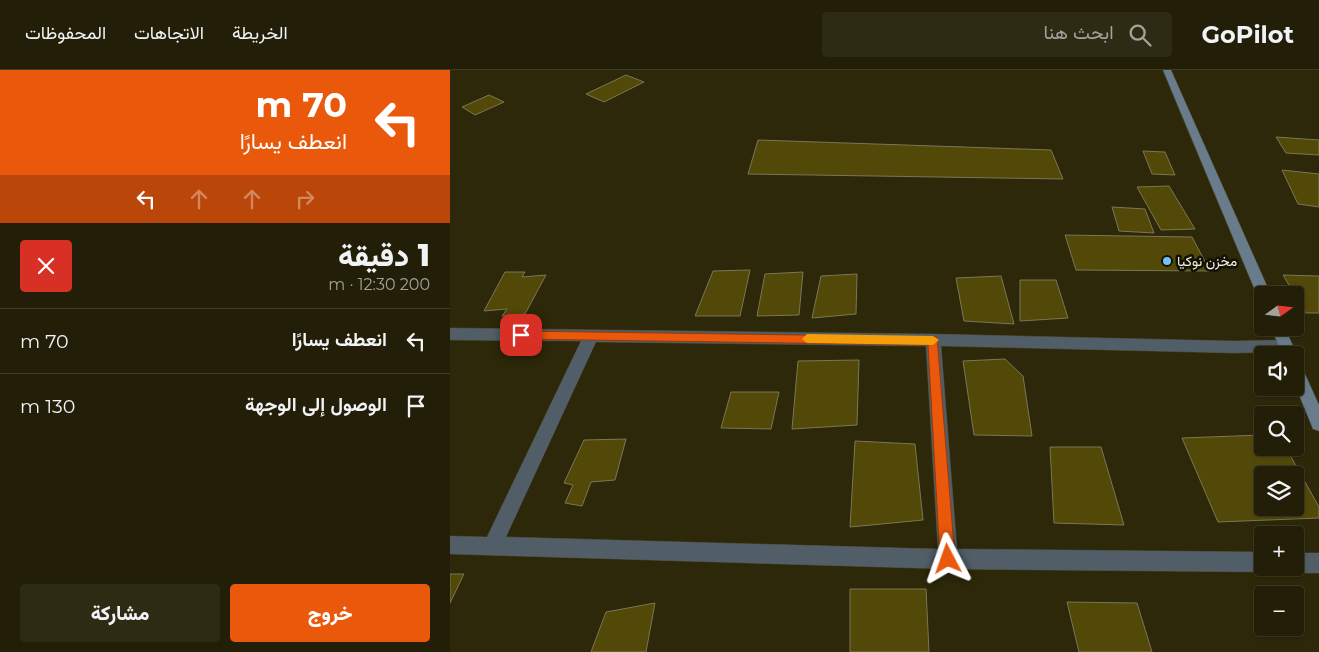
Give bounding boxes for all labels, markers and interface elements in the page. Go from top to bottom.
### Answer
search box [822,12,1172,57]
text: GoPilot [1202,20,1294,49]
text: ابحث هنا [1043,21,1114,44]
icon: search [1126,21,1154,49]
text: المحفوظات [25,22,106,44]
text: الاتجاهات [134,22,204,44]
text: الخريطة [232,22,288,44]
text: 70 m [256,83,347,126]
icon: left [365,90,430,155]
text: انعطف يسارًا [240,128,347,155]
icon: left [132,185,160,213]
icon: ahead [185,185,213,213]
icon: ahead [238,185,266,213]
icon: right [291,185,319,213]
text: 1 دقيقة [338,237,430,274]
button: close [20,240,72,292]
place label: مخزن نوكيا [1177,252,1237,270]
marker: مخزن نوكيا [1161,255,1173,267]
text: 200 m · 12:30 [328,275,430,294]
north arrow [1254,286,1304,336]
map controls [1254,286,1304,636]
pin [500,314,542,356]
icon: arrive [507,321,535,349]
icon: left [402,327,430,355]
text: انعطف يسارًا [292,328,387,351]
text: 70 m [20,330,69,353]
button: sound [1254,346,1304,396]
icon: arrive [402,392,430,420]
text: الوصول إلى الوجهة [245,393,387,416]
text: 130 m [20,395,75,418]
button: search [1254,406,1304,456]
button: layers [1254,466,1304,516]
button: + [1254,526,1304,576]
position arrow [921,532,973,584]
button: مشاركة [20,584,220,642]
button: خروج [230,584,430,642]
button: − [1254,586,1304,636]

